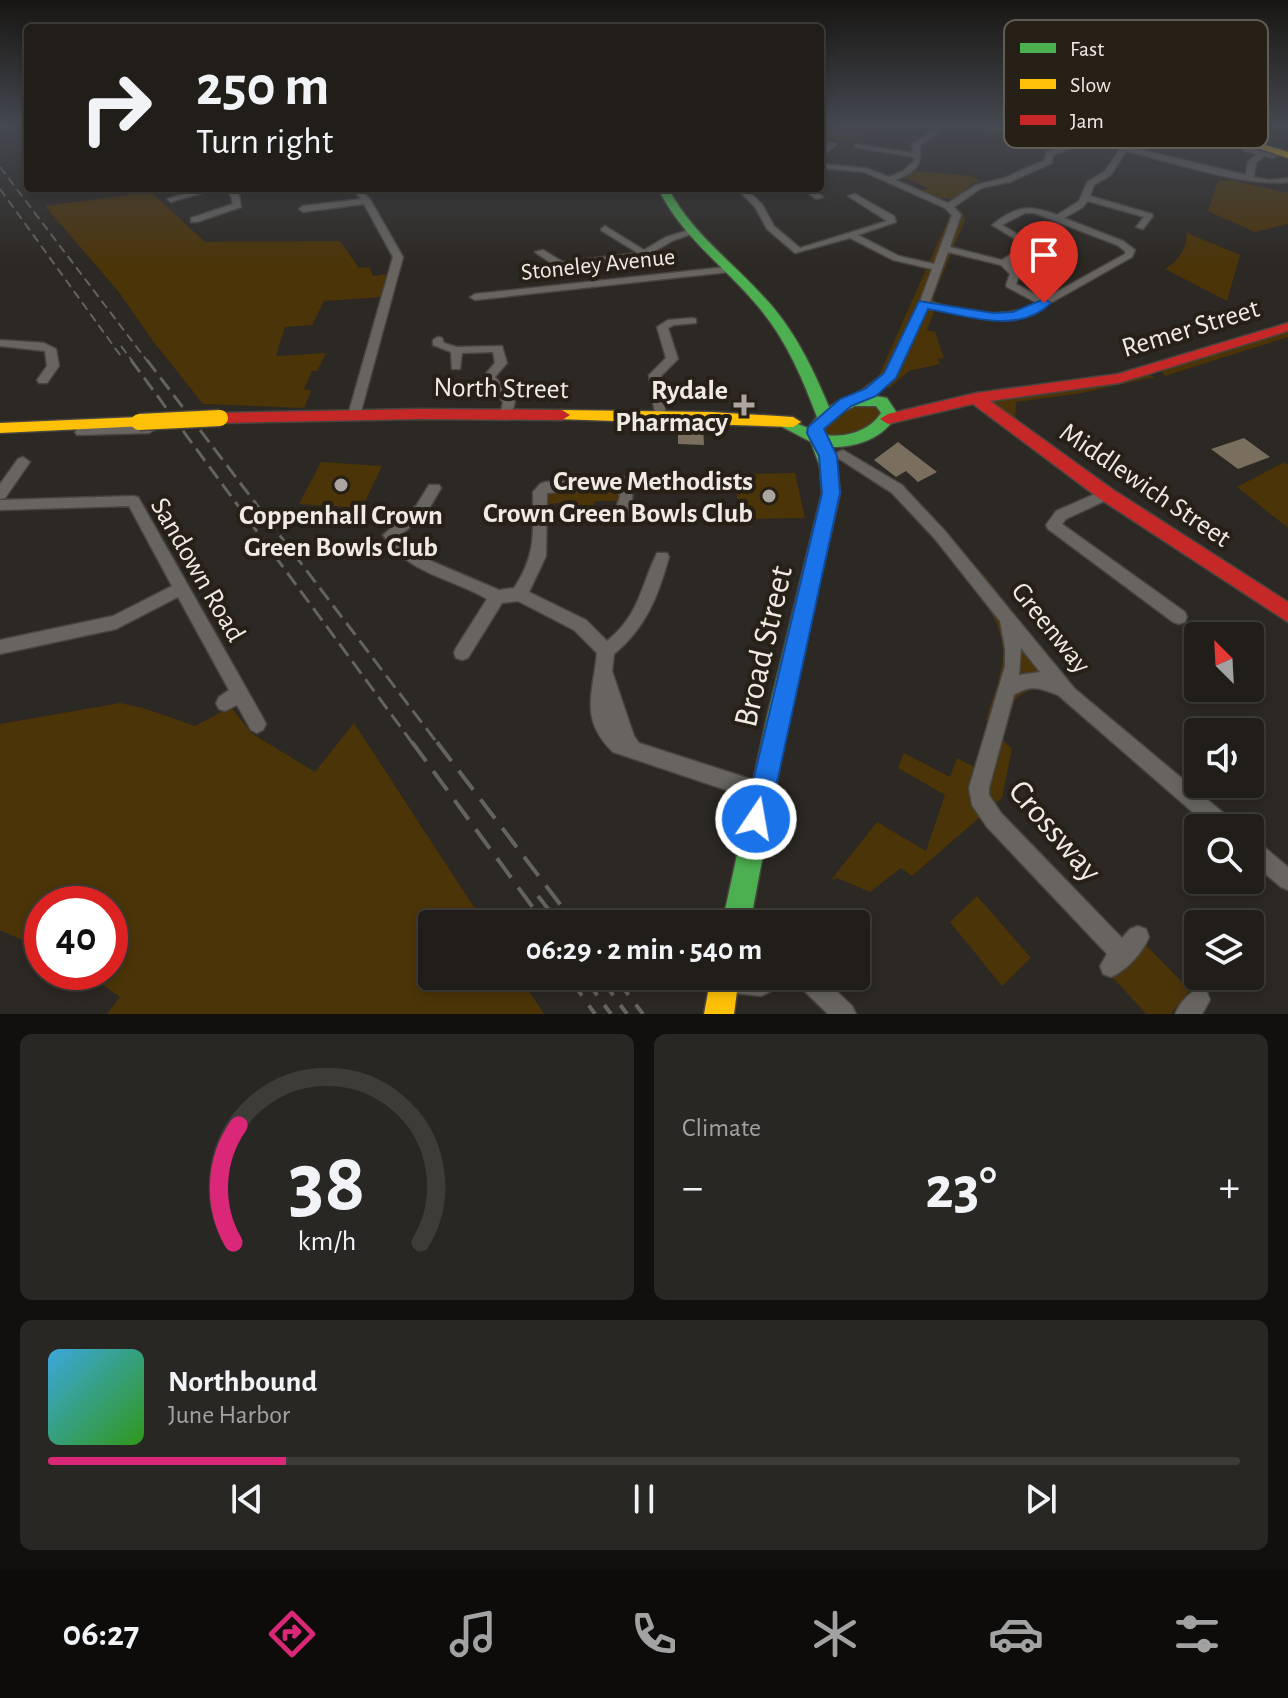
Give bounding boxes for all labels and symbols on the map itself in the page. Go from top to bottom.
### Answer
legend [1004,20,1268,148]
text: Fast [1070,38,1104,60]
text: Slow [1070,74,1111,96]
text: Jam [1070,110,1104,132]
pin [1010,221,1078,303]
street label: Stoneley Avenue [520,245,676,285]
street label: Remer Street [1118,295,1263,363]
street label: North Street [433,374,569,404]
place label: Rydale Pharmacy [615,377,728,437]
marker: Rydale Pharmacy [735,396,753,414]
street label: Middlewich Street [1054,418,1235,553]
place label: Crewe Methodists Crown Green Bowls Club [483,468,753,528]
marker: Coppenhall Crown Green Bowls Club [332,476,350,494]
marker: Crewe Methodists Crown Green Bowls Club [760,487,778,505]
street label: Sandown Road [145,493,250,647]
place label: Coppenhall Crown Green Bowls Club [239,502,443,562]
street label: Broad Street [729,562,799,730]
street label: Greenway [1006,578,1095,679]
north arrow [1184,622,1264,702]
street label: Crossway [1002,774,1108,889]
position arrow [714,777,798,861]
speed limit sign: 40 [24,886,128,990]

